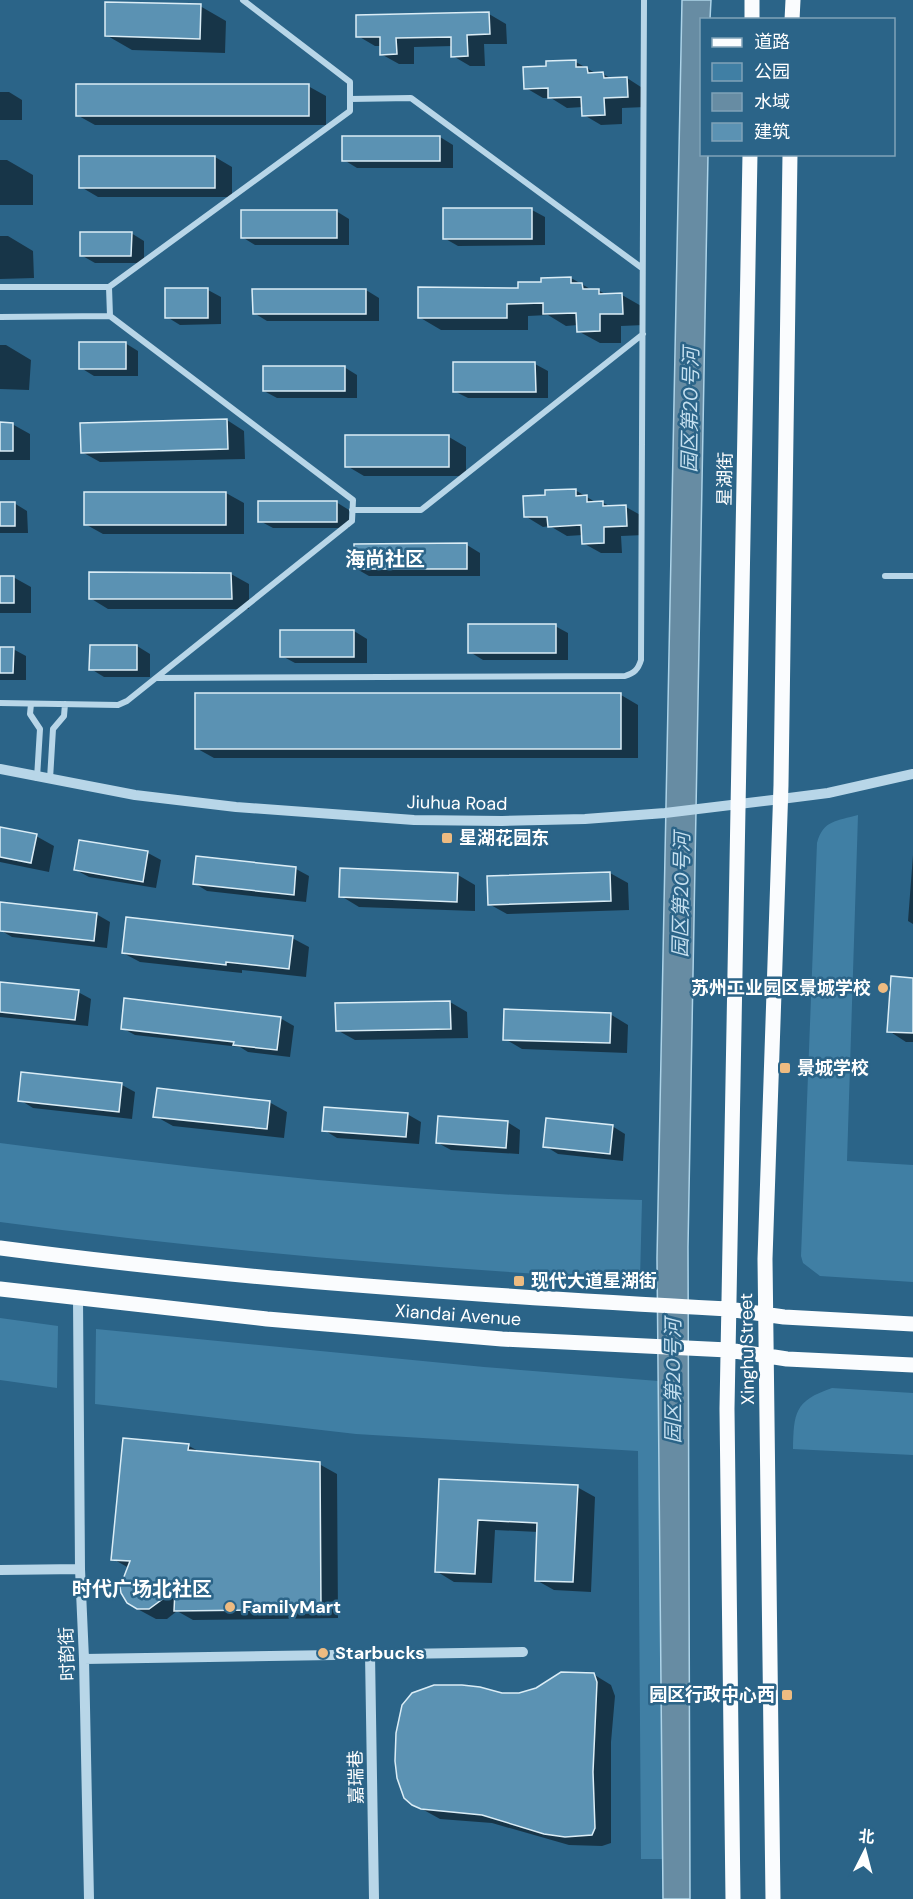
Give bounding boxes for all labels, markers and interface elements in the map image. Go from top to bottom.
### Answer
legend [700,18,895,156]
text: 道路 [754,30,790,54]
text: 公园 [754,60,790,84]
text: 水域 [754,90,790,114]
text: 建筑 [754,120,790,144]
water label: 园区第20号河 [676,343,704,473]
street label: 星湖街 [713,452,737,506]
district label: 海尚社区 [345,546,425,572]
street label: Jiuhua Road [406,790,508,816]
place label: 星湖花园东 [459,826,549,850]
water label: 园区第20号河 [667,828,695,958]
marker: 星湖花园东 [440,831,454,845]
place label: 苏州工业园区景城学校 [691,976,871,1000]
marker: 苏州工业园区景城学校 [876,981,890,995]
place label: 景城学校 [797,1056,869,1080]
marker: 景城学校 [778,1061,792,1075]
place label: 现代大道星湖街 [531,1269,657,1293]
marker: 现代大道星湖街 [512,1274,526,1288]
street label: Xinghu Street [734,1293,760,1405]
street label: Xiandai Avenue [394,1299,522,1331]
water label: 园区第20号河 [660,1314,686,1444]
district label: 时代广场北社区 [72,1576,212,1602]
place label: FamilyMart [242,1595,341,1619]
marker: FamilyMart [223,1600,237,1614]
street label: 时韵街 [54,1627,80,1681]
place label: Starbucks [335,1641,425,1665]
marker: Starbucks [316,1646,330,1660]
place label: 园区行政中心西 [649,1683,775,1707]
marker: 园区行政中心西 [780,1688,794,1702]
street label: 嘉瑞巷 [344,1750,368,1804]
north arrow [835,1821,895,1881]
text: 北 [857,1825,876,1848]

